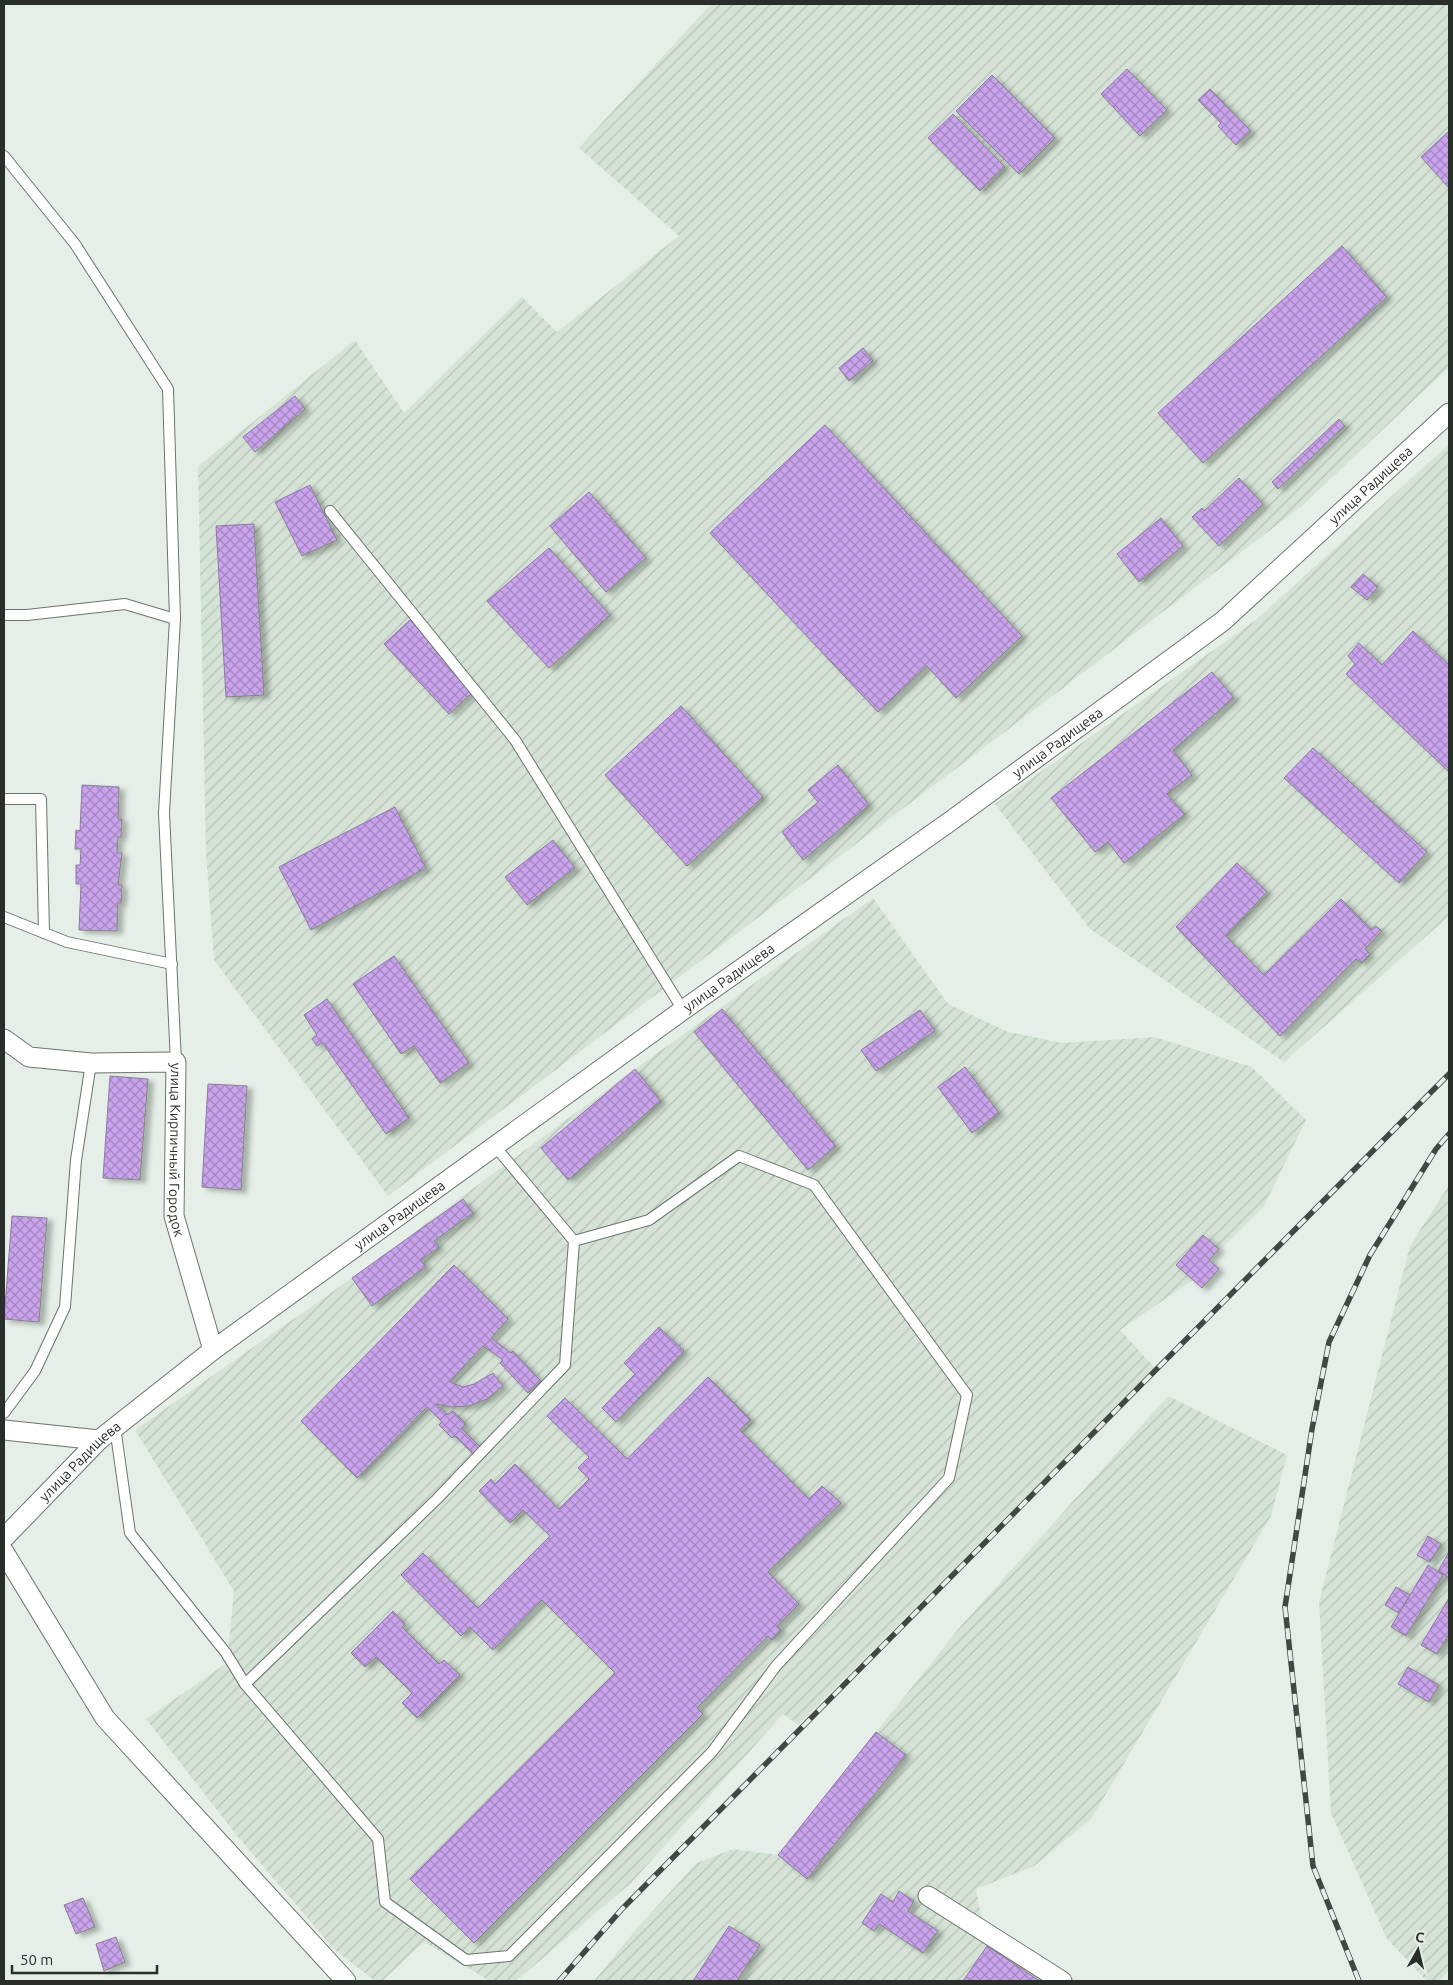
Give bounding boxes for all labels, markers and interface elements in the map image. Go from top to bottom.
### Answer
street label: улица Радищева [1326,443,1416,527]
street label: улица Радищева [1009,704,1106,781]
street label: улица Радищева [680,940,777,1015]
street label: улица Кирпичный Городок [166,1063,188,1238]
street label: улица Радищева [351,1177,448,1253]
street label: улица Радищева [36,1418,124,1505]
north arrow [1393,1925,1443,1975]
text: С [1414,1929,1425,1946]
scale bar [12,1942,158,1974]
text: 50 m [20,1951,53,1968]

